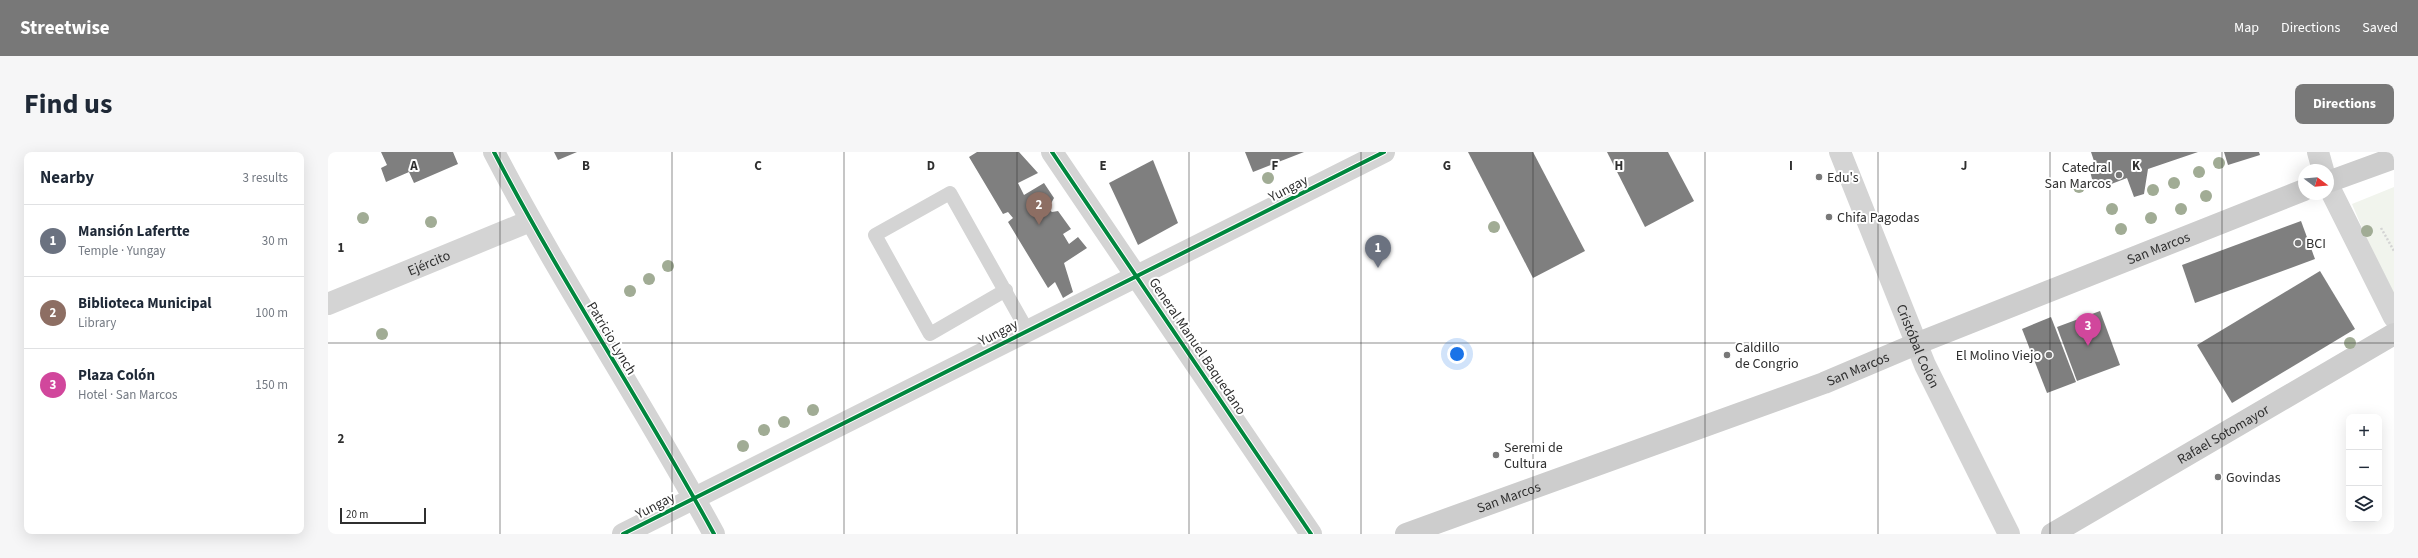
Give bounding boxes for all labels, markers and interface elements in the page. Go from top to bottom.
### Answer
text: Streetwise [20,15,110,42]
text: Map [2234,18,2259,38]
text: Directions [2281,18,2340,38]
text: Saved [2362,18,2398,38]
text: Find us [24,84,112,124]
button: Directions [2295,84,2394,124]
text: A [409,157,418,175]
text: B [582,157,590,175]
text: C [754,157,762,175]
text: D [927,157,935,175]
text: E [1099,157,1107,175]
text: F [1272,157,1279,175]
text: G [1443,157,1451,175]
text: H [1615,157,1623,175]
text: I [1789,157,1793,175]
text: J [1961,157,1967,175]
text: K [2132,157,2141,175]
place label: Catedral San Marcos [2045,158,2111,194]
north arrow [2298,164,2334,200]
text: Nearby [40,166,94,190]
place label: Edu's [1827,168,1859,188]
text: 3 results [243,169,288,187]
street label: Yungay [1264,170,1312,208]
marker: Catedral San Marcos [2114,170,2124,180]
marker: Edu's [1814,172,1824,182]
pin: 2 [1026,192,1052,225]
place label: Chifa Pagodas [1837,208,1919,228]
marker: Chifa Pagodas [1824,212,1834,222]
text: Mansión Lafertte [78,221,190,242]
street label: San Marcos [2124,227,2193,270]
text: 1 [50,232,56,250]
text: 30 m [262,232,288,250]
place label: BCI [2306,234,2326,254]
pin: 1 [1365,235,1391,268]
marker: BCI [2293,238,2303,248]
text: 1 [338,239,345,257]
text: Temple · Yungay [78,242,166,260]
street label: Ejército [405,246,454,281]
street label: General Manuel Baquedano [1144,274,1251,419]
text: Biblioteca Municipal [78,293,212,314]
street label: Patricio Lynch [581,298,641,379]
street label: Cristóbal Colón [1891,301,1944,392]
text: 2 [50,304,56,322]
text: 100 m [255,304,288,322]
pin: 3 [2075,313,2101,346]
text: Library [78,314,116,332]
street label: Yungay [974,314,1022,352]
place label: Caldillo de Congrio [1735,338,1799,374]
your location [1447,344,1467,364]
place label: El Molino Viejo [1956,346,2041,366]
street label: San Marcos [1824,347,1893,392]
marker: Caldillo de Congrio [1722,350,1732,360]
marker: El Molino Viejo [2044,350,2054,360]
text: Plaza Colón [78,365,155,386]
text: 3 [50,376,56,394]
text: 150 m [255,376,288,394]
text: Hotel · San Marcos [78,386,177,404]
street label: Rafael Sotomayor [2174,400,2273,470]
map controls [2346,414,2382,522]
button: + [2346,414,2382,450]
text: 2 [338,430,345,448]
place label: Seremi de Cultura [1504,438,1563,474]
marker: Seremi de Cultura [1491,450,1501,460]
button: − [2346,450,2382,486]
place label: Govindas [2226,468,2281,488]
marker: Govindas [2213,472,2223,482]
street label: San Marcos [1474,477,1544,519]
button: layers [2346,486,2382,522]
street label: Yungay [631,487,679,525]
scale bar [340,506,426,525]
text: 20 m [346,507,368,522]

